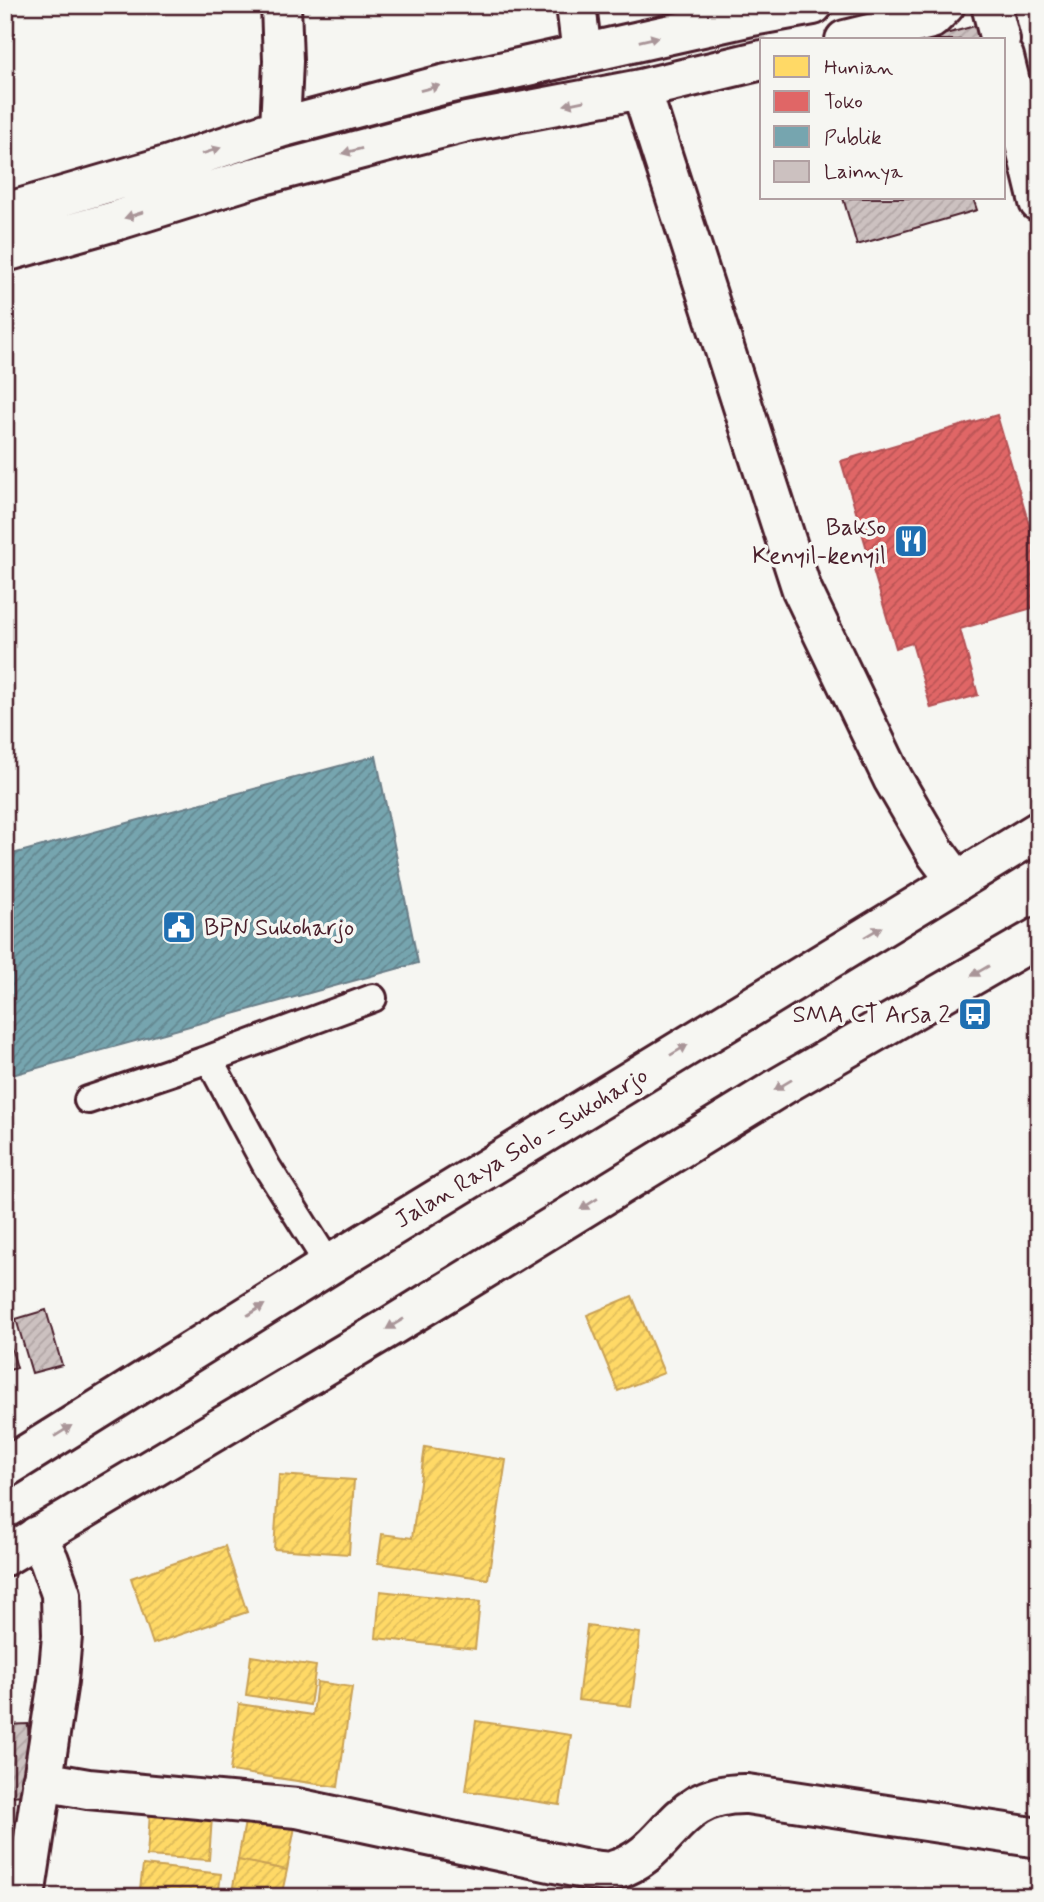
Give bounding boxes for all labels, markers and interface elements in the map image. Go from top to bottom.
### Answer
one-way arrow [638,33,660,44]
legend [760,38,1006,200]
text: Hunian [824,54,894,82]
one-way arrow [419,82,441,93]
text: Toko [824,88,863,116]
one-way arrow [563,97,585,108]
text: Publik [824,124,882,152]
one-way arrow [201,145,222,156]
one-way arrow [341,146,363,157]
text: Lainnya [824,158,903,186]
one-way arrow [123,211,144,221]
place label: Bakso Kenyil-kenyil [752,513,886,572]
restaurant icon: Bakso Kenyil-kenyil [892,522,930,560]
public building icon: BPN Sukoharjo [160,908,198,946]
place label: BPN Sukoharjo [204,913,354,944]
one-way arrow [864,925,883,938]
one-way arrow [970,965,989,977]
bus stop icon: SMA CT Arsa 2 [956,995,994,1033]
place label: SMA CT Arsa 2 [792,1000,950,1031]
one-way arrow [670,1044,689,1057]
street label: Jalan Raya Solo - Sukoharjo [390,1060,654,1236]
one-way arrow [773,1079,792,1091]
one-way arrow [579,1198,599,1211]
one-way arrow [246,1304,265,1317]
one-way arrow [386,1317,405,1330]
one-way arrow [53,1425,73,1438]

